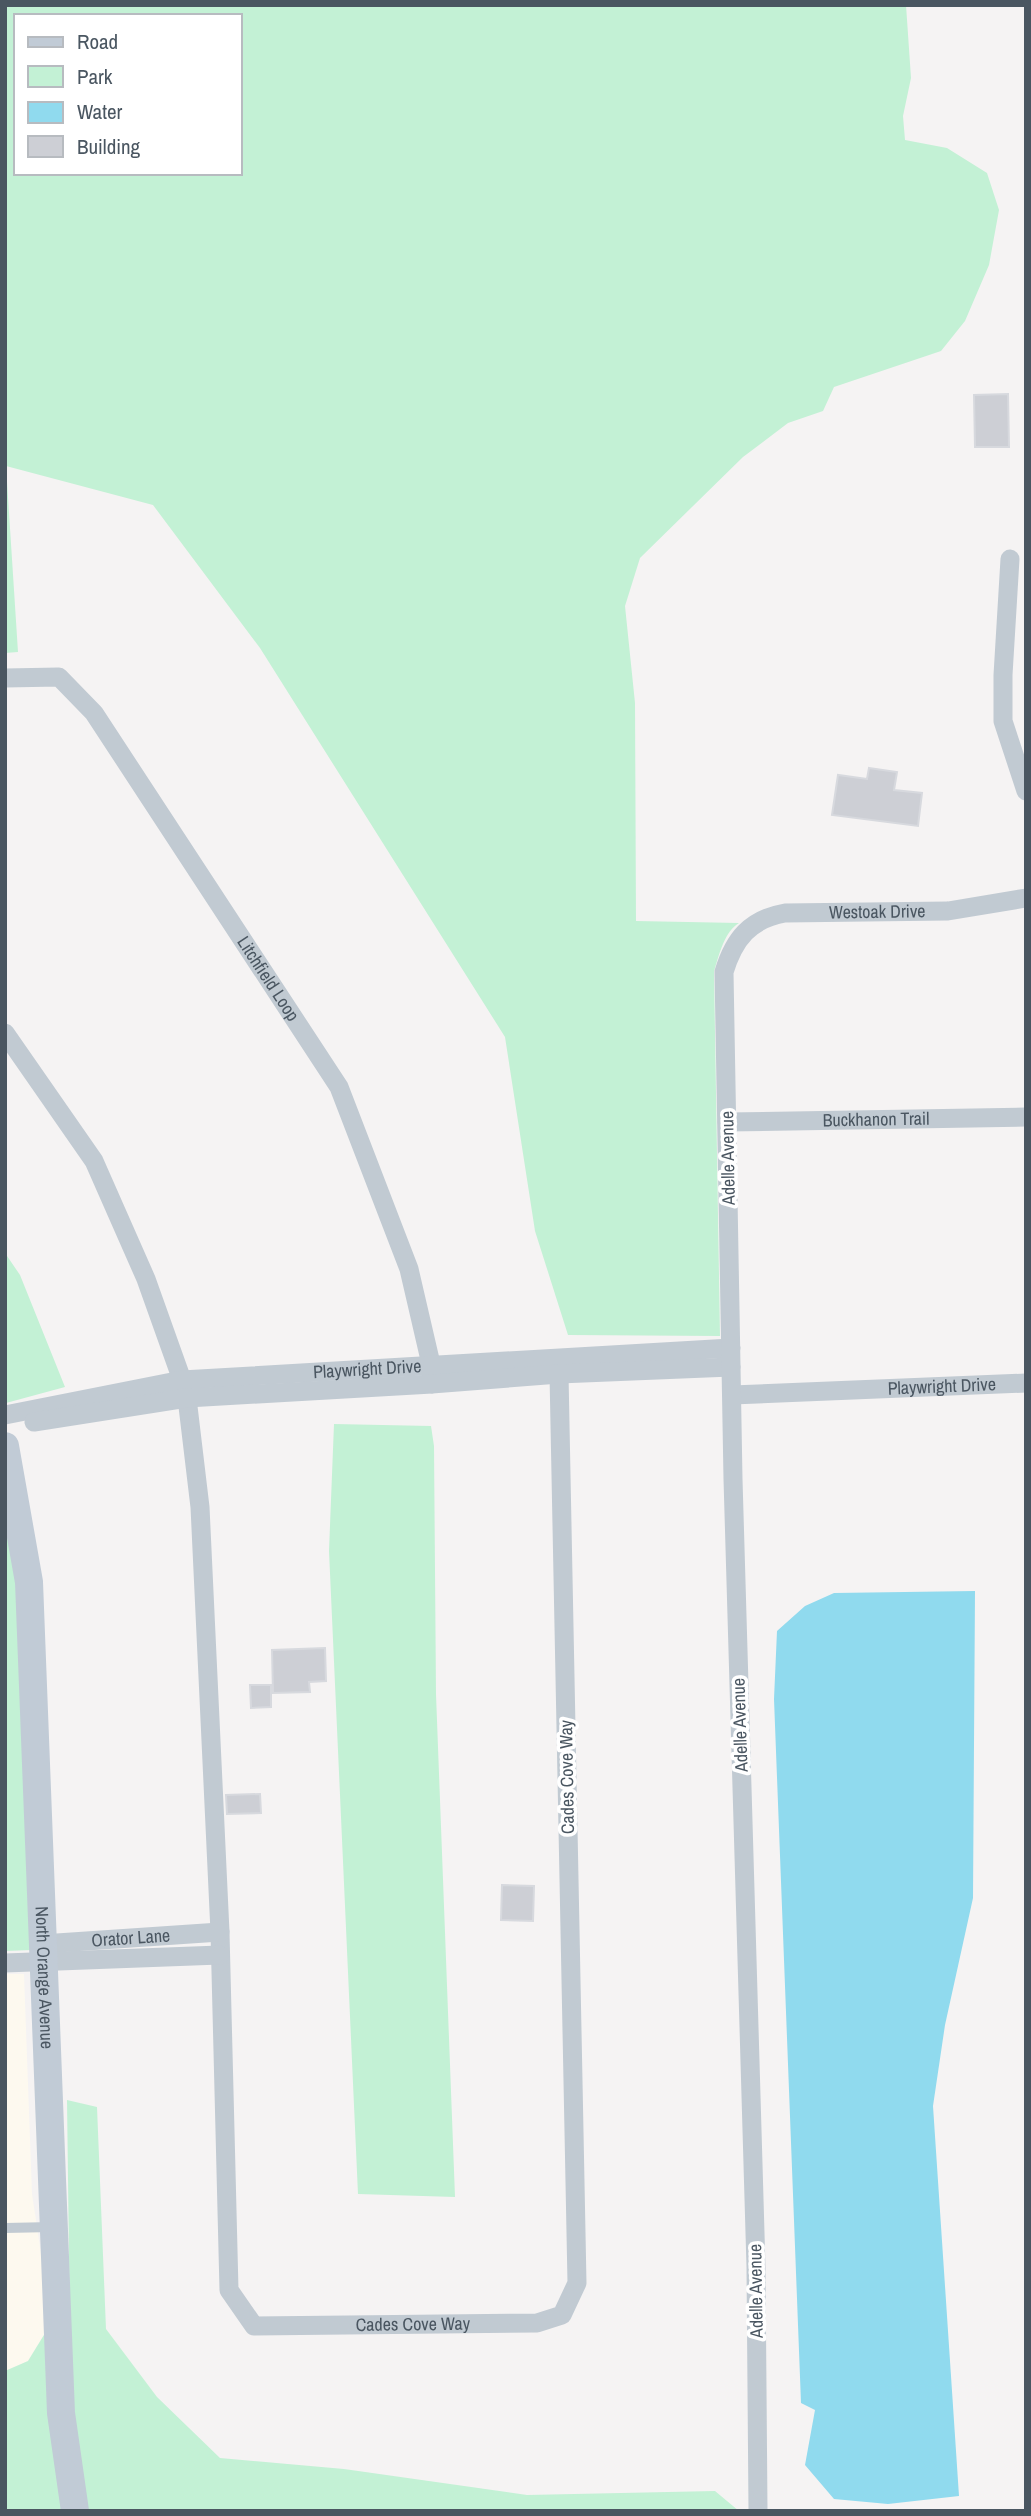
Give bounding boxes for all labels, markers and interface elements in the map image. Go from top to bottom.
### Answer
legend [14,14,242,175]
text: Road [77,27,118,56]
text: Park [77,62,113,91]
text: Water [77,97,123,126]
text: Building [77,132,141,161]
street label: Westoak Drive [829,898,926,924]
street label: Litchfield Loop [232,931,306,1026]
street label: Buckhanon Trail [822,1106,930,1132]
street label: Adelle Avenue [714,1111,741,1206]
street label: Playwright Drive [312,1353,422,1384]
street label: Playwright Drive [887,1371,996,1401]
street label: Adelle Avenue [725,1678,754,1773]
street label: Cades Cove Way [553,1719,580,1834]
street label: North Orange Avenue [29,1906,60,2049]
street label: Orator Lane [91,1922,171,1953]
street label: Adelle Avenue [742,2244,769,2339]
street label: Cades Cove Way [355,2311,471,2337]

